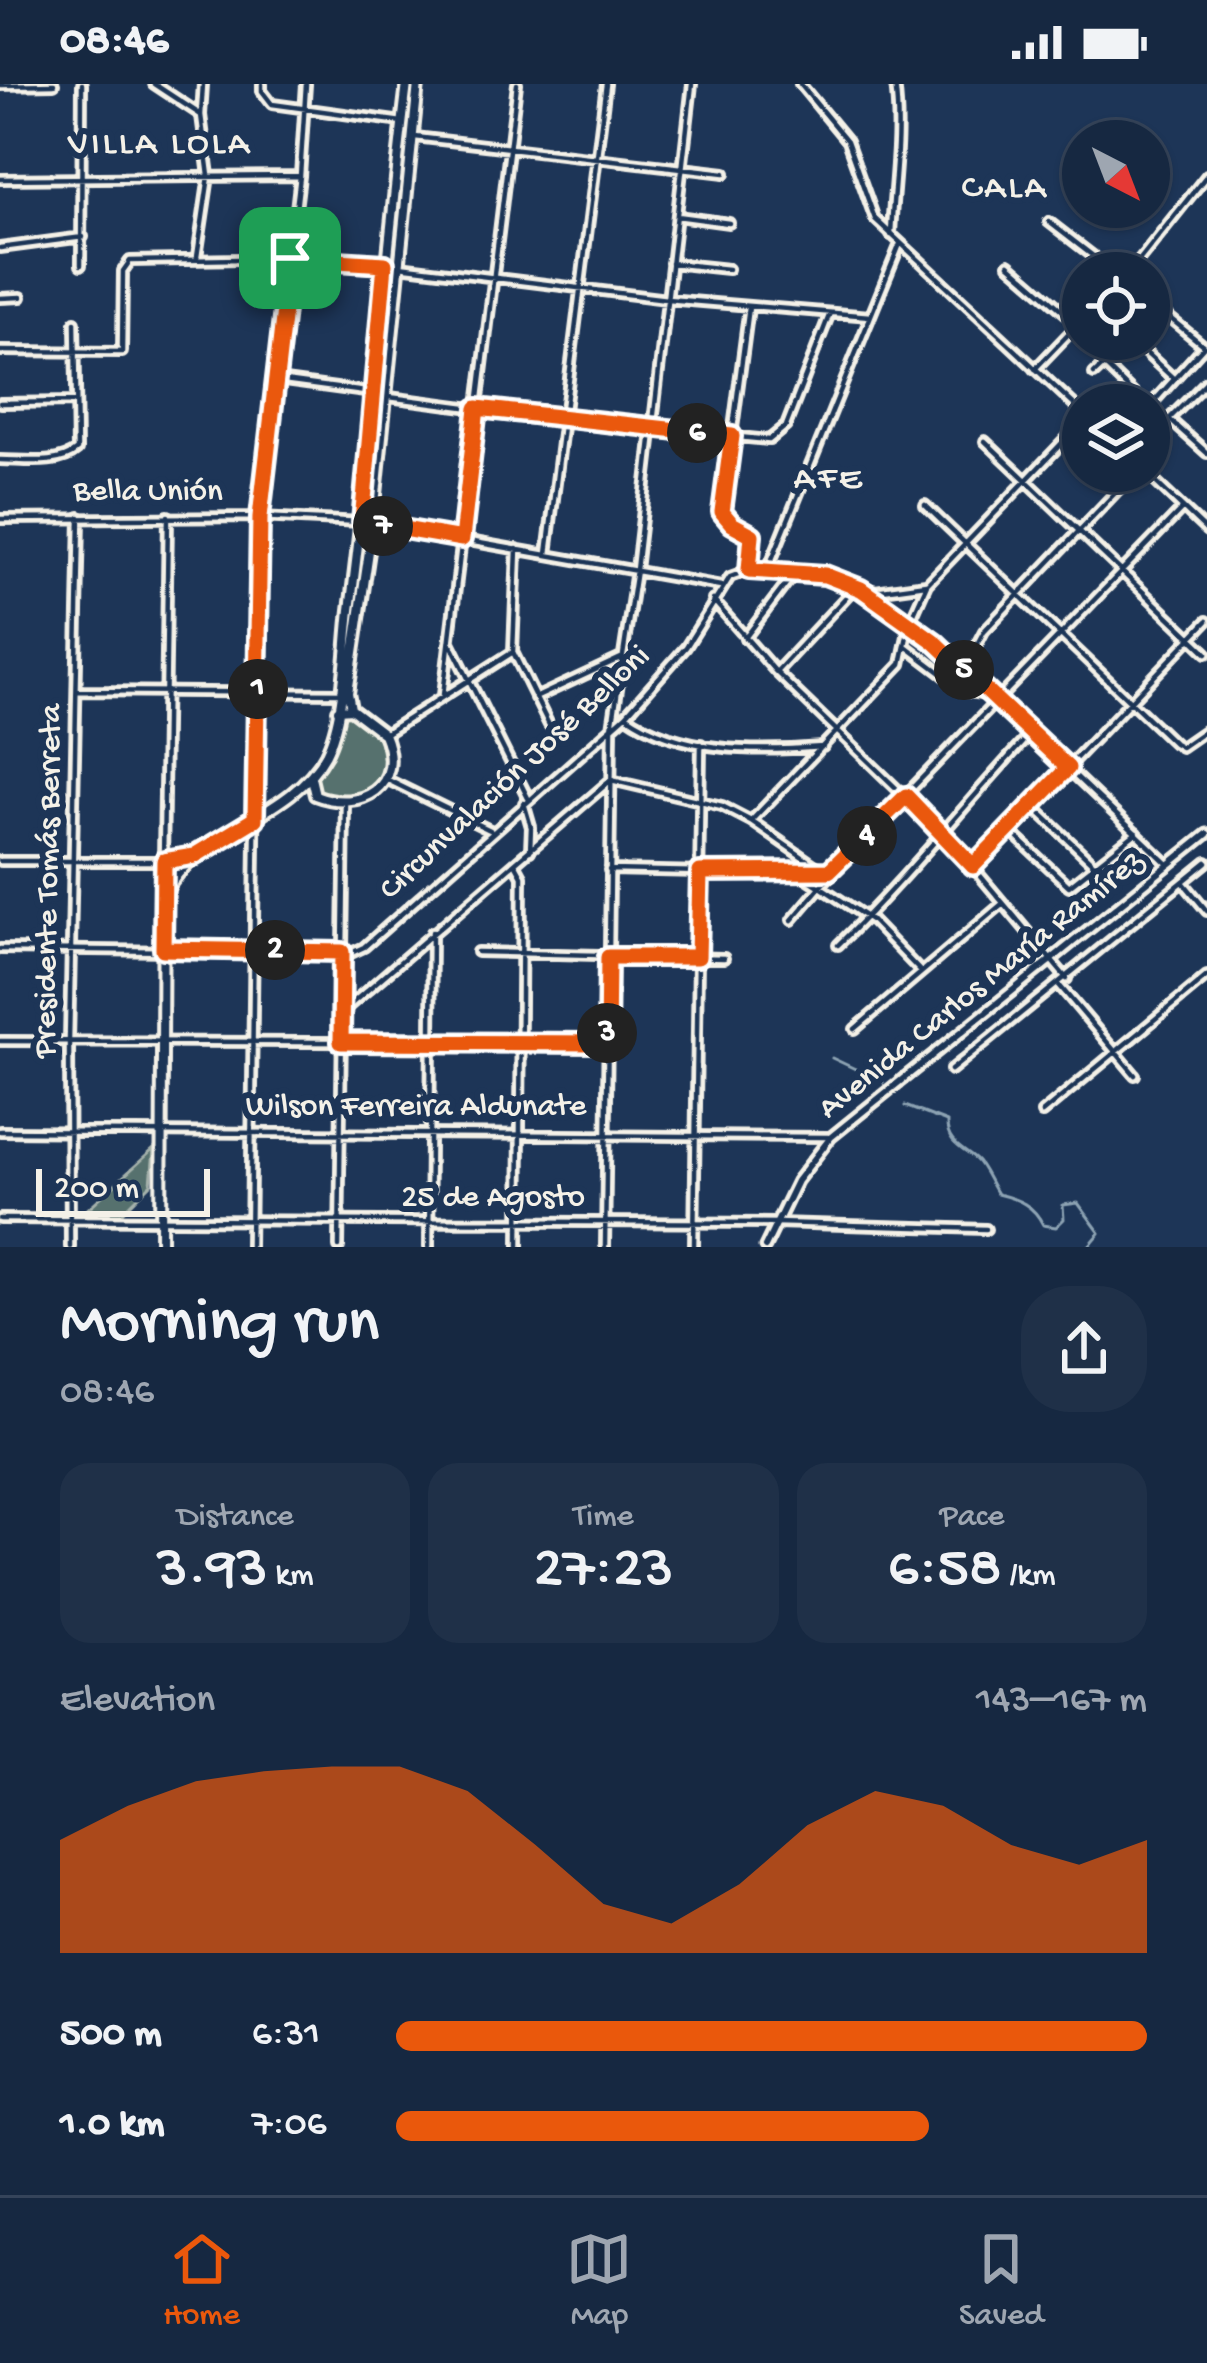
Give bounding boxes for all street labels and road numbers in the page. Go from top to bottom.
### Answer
street label: Bella Unión [72,474,223,512]
street label: Circunvalación José Belloni [373,639,659,909]
street label: Presidente Tomás Berreta [28,702,72,1059]
street label: Avenida Carlos María Ramírez [812,842,1153,1129]
street label: Wilson Ferreira Aldunate [246,1089,587,1127]
street label: 25 de Agosto [401,1180,585,1218]

